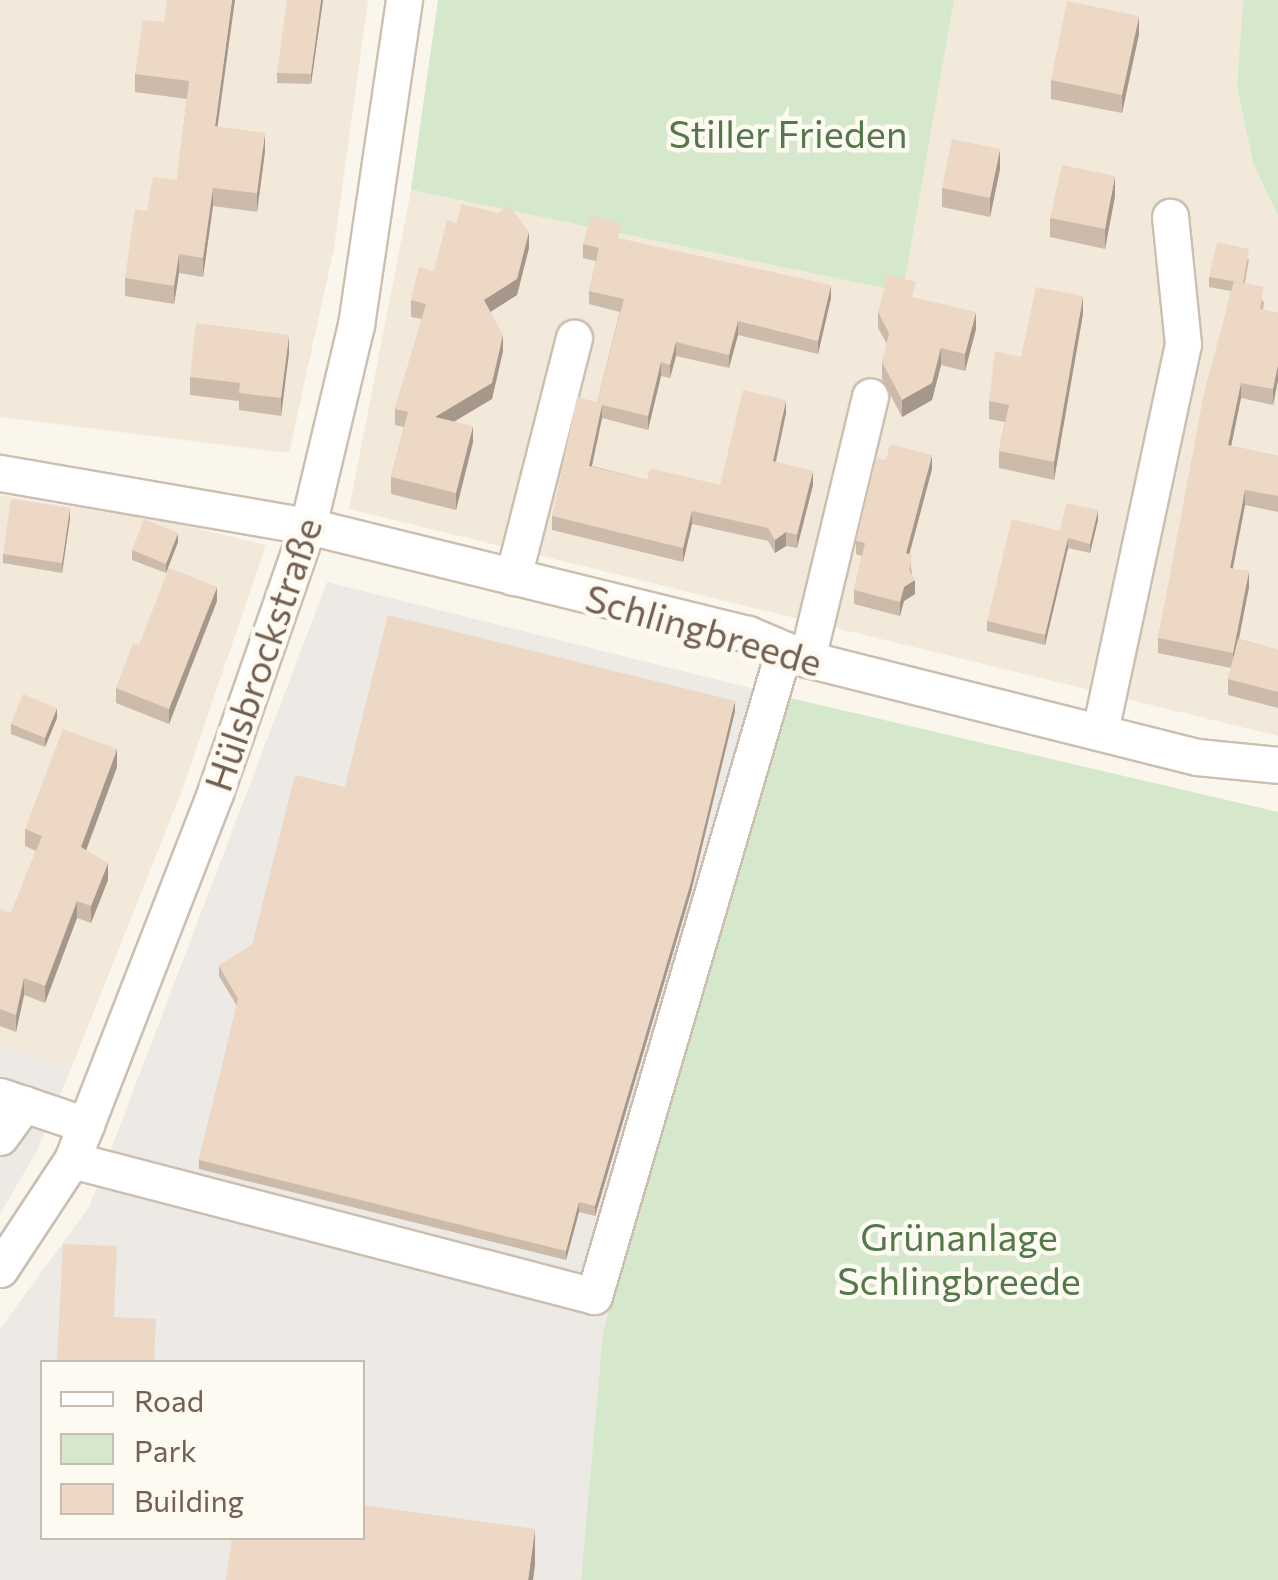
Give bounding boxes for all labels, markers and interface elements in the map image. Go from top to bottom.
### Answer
park label: Stiller Frieden [668,110,908,156]
street label: Hülsbrockstraße [194,511,330,797]
street label: Schlingbreede [581,573,827,685]
park label: Grünanlage Schlingbreede [837,1213,1081,1302]
legend [40,1360,365,1540]
text: Road [134,1381,204,1418]
text: Park [134,1431,197,1468]
text: Building [134,1481,244,1518]

